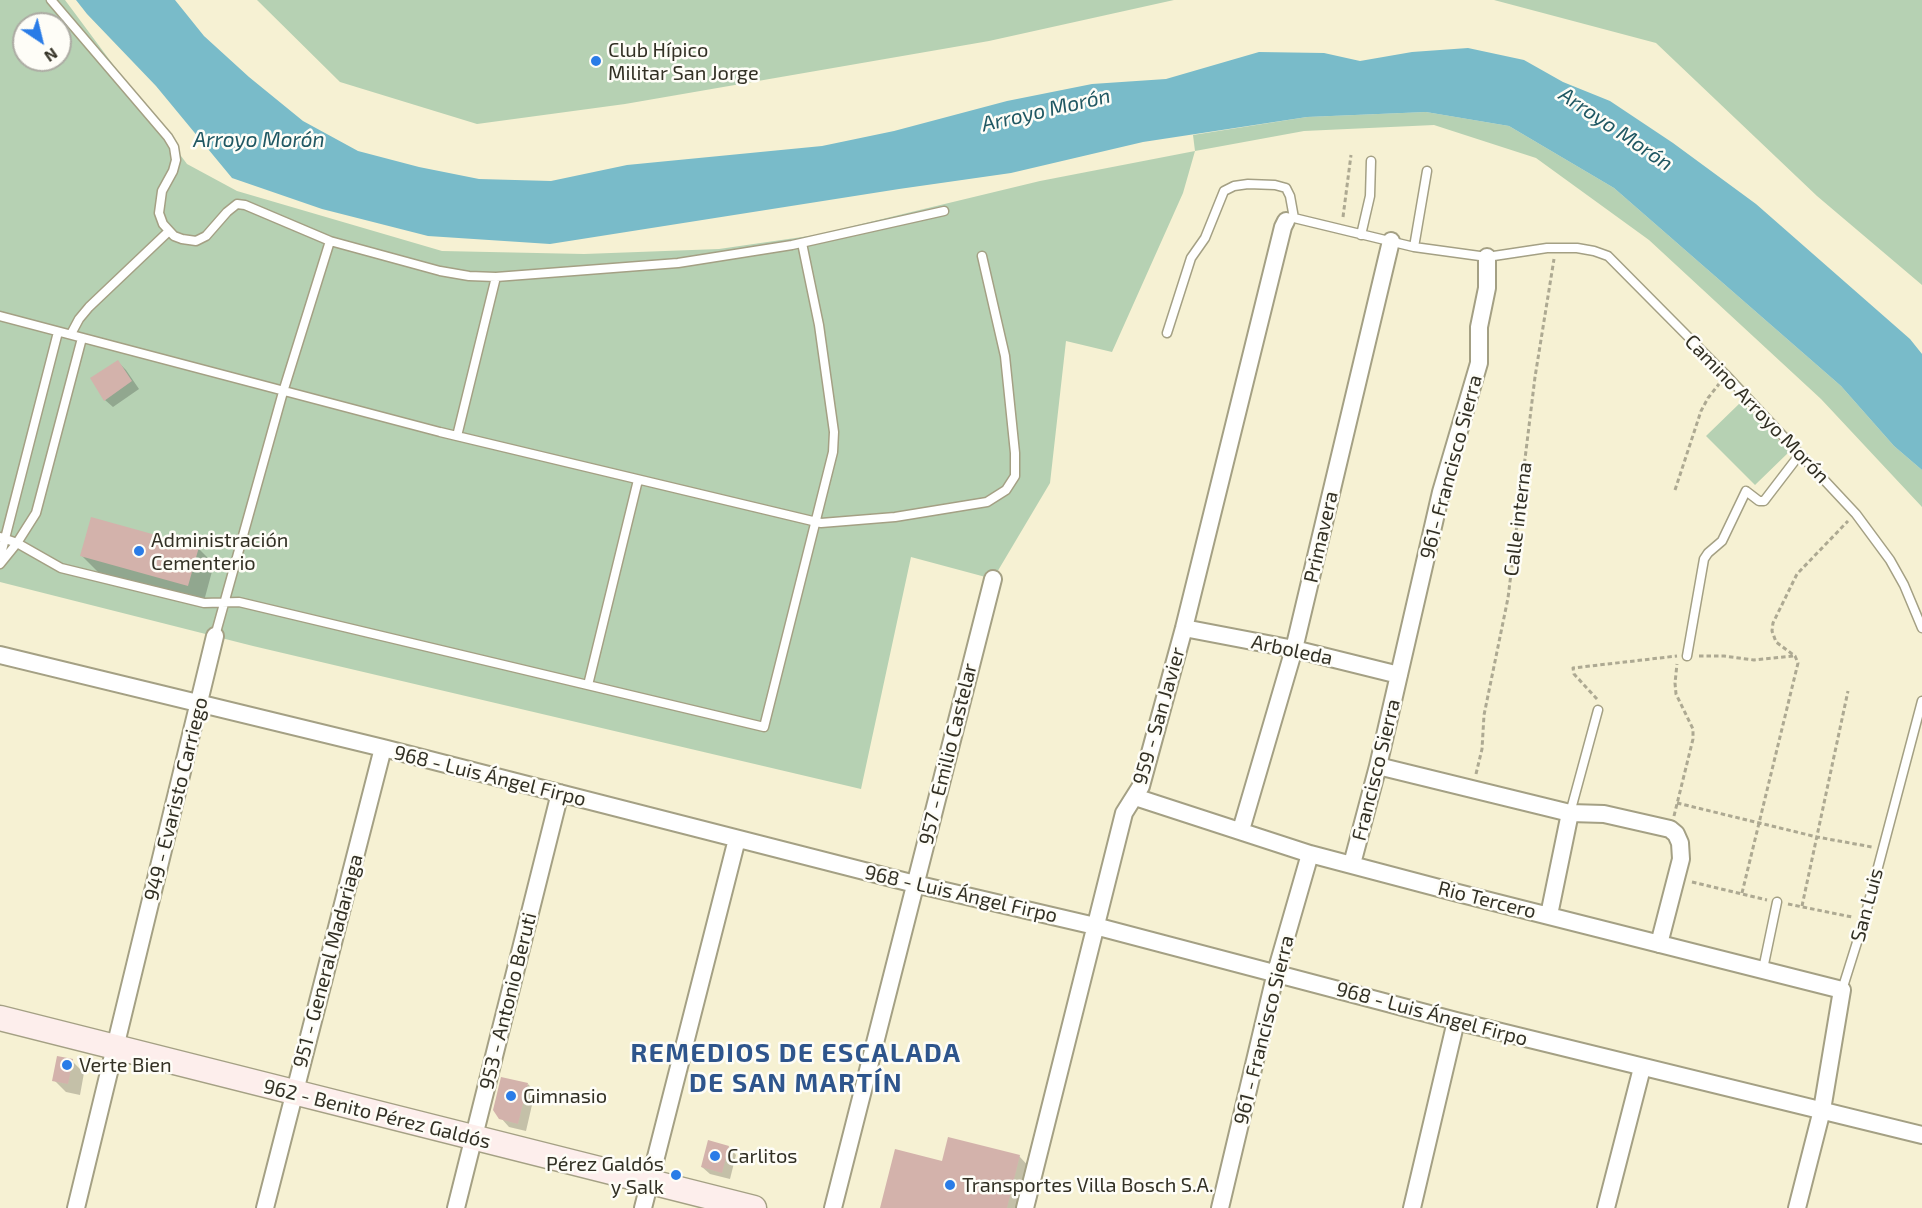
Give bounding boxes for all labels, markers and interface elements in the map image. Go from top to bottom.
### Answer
north arrow [12,12,72,72]
place label: Club Hípico Militar San Jorge [608,38,759,85]
text: N [41,44,62,67]
marker: Club Hípico Militar San Jorge [589,54,603,68]
water label: Arroyo Morón [1554,82,1678,176]
water label: Arroyo Morón [979,83,1113,137]
water label: Arroyo Morón [193,127,325,153]
street label: Camino Arroyo Morón [1680,330,1834,488]
street label: 961- Francisco Sierra [1415,372,1487,562]
street label: Calle interna [1499,460,1537,578]
street label: Primavera [1299,489,1343,585]
place label: Administración Cementerio [151,528,288,575]
marker: Administración Cementerio [132,544,146,558]
street label: Arboleda [1249,630,1335,670]
street label: 959 - San Javier [1128,645,1190,787]
street label: 957 - Emilio Castelar [914,661,982,847]
street label: 949 - Evaristo Carriego [139,695,213,903]
street label: Francisco Sierra [1347,697,1405,843]
street label: 968 - Luis Ángel Firpo [391,741,589,811]
street label: 951 - General Madariaga [288,852,368,1070]
street label: 968 - Luis Ángel Firpo [862,860,1060,928]
street label: San Luis [1846,866,1888,944]
street label: Rio Tercero [1435,876,1539,924]
street label: 953 - Antonio Beruti [474,910,542,1092]
street label: 961 - Francisco Sierra [1229,933,1299,1127]
street label: 968 - Luis Ángel Firpo [1334,977,1530,1051]
district label: REMEDIOS DE ESCALADA DE SAN MARTÍN [630,1037,962,1098]
place label: Verte Bien [79,1053,172,1077]
marker: Verte Bien [60,1058,74,1072]
street label: 962 - Benito Pérez Galdós [261,1074,493,1154]
place label: Gimnasio [523,1084,607,1108]
marker: Gimnasio [504,1089,518,1103]
place label: Carlitos [727,1144,797,1168]
marker: Carlitos [708,1149,722,1163]
place label: Pérez Galdós y Salk [546,1152,664,1199]
marker: Pérez Galdós y Salk [669,1168,683,1182]
place label: Transportes Villa Bosch S.A. [962,1173,1214,1197]
marker: Transportes Villa Bosch S.A. [943,1178,957,1192]

